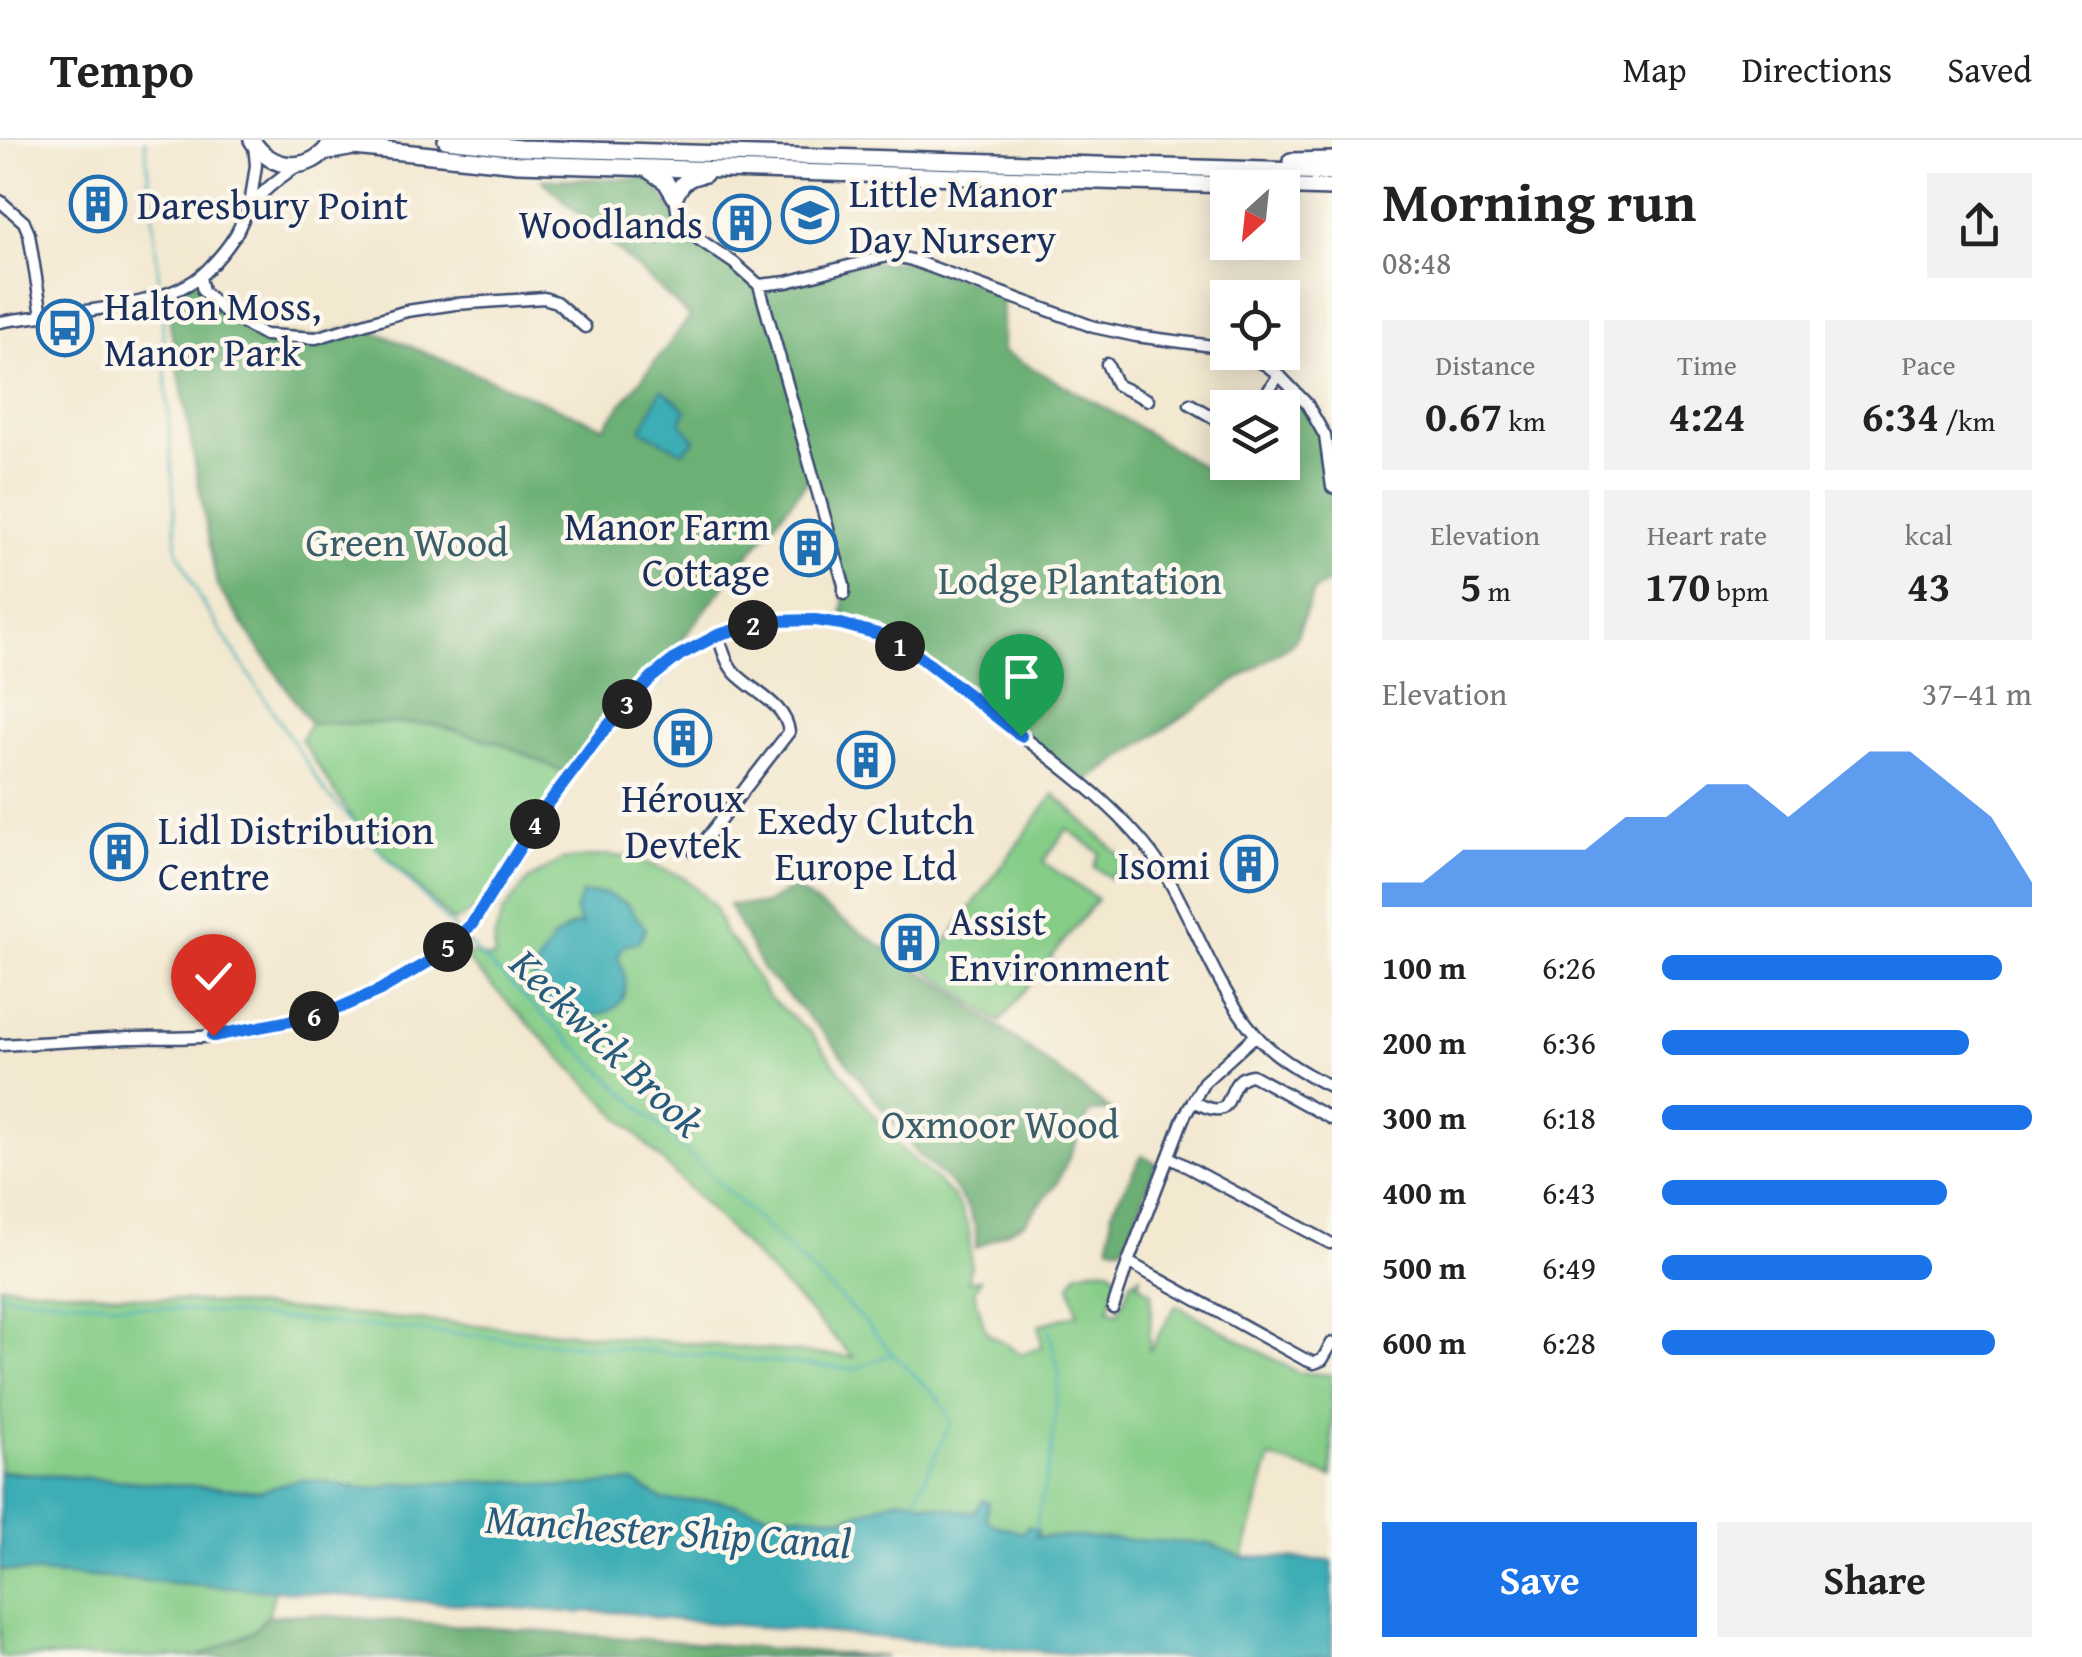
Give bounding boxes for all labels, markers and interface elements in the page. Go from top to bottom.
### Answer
text: Tempo [50,34,194,105]
text: Map [1623,44,1687,95]
text: Directions [1742,44,1892,95]
text: Saved [1947,44,2032,95]
text: Morning run [1382,161,1696,241]
place label: Little Manor Day Nursery [849,163,1058,268]
north arrow [1210,170,1300,260]
map controls [1210,170,1300,480]
button: share [1927,173,2032,278]
building icon: Daresbury Point [68,174,128,234]
place label: Daresbury Point [137,175,408,234]
school or university icon: Little Manor Day Nursery [780,185,840,245]
building icon: Woodlands [712,193,772,253]
place label: Woodlands [519,194,703,253]
text: 08:48 [1382,239,1451,286]
place label: Halton Moss, Manor Park [104,276,321,381]
button: locate [1210,280,1300,370]
bus stop icon: Halton Moss, Manor Park [35,298,95,358]
text: Distance [1435,344,1536,385]
text: Time [1677,344,1737,385]
text: Pace [1902,344,1956,385]
text: 0.67 [1425,385,1502,446]
text: 4:24 [1668,385,1746,446]
text: 6:34 [1862,385,1939,446]
button: layers [1210,390,1300,480]
text: km [1502,400,1546,441]
text: /km [1939,400,1995,441]
place label: Manor Farm Cottage [564,496,770,601]
park label: Green Wood [306,512,509,571]
text: Elevation [1431,514,1540,555]
text: Heart rate [1647,514,1767,555]
text: kcal [1905,514,1953,555]
building icon: Manor Farm Cottage [779,518,839,578]
park label: Lodge Plantation [938,550,1222,609]
text: 5 [1460,555,1482,616]
text: 170 [1645,555,1710,616]
text: 43 [1907,555,1950,616]
text: m [1482,570,1511,611]
text: bpm [1710,570,1769,611]
pin: 2 [728,600,778,650]
text: 2 [746,604,760,645]
pin: 1 [875,621,925,671]
text: 1 [893,625,907,666]
pin [979,634,1064,737]
icon: arrive [994,649,1049,704]
text: Elevation [1382,670,1507,717]
text: 37–41 m [1922,670,2032,717]
pin: 3 [602,679,652,729]
text: 3 [620,683,634,724]
building icon: Héroux Devtek [653,708,713,768]
building icon: Exedy Clutch Europe Ltd [836,730,896,790]
place label: Héroux Devtek [621,768,745,873]
place label: Exedy Clutch Europe Ltd [757,790,975,895]
pin: 4 [510,799,560,849]
place label: Lidl Distribution Centre [158,800,434,905]
text: 4 [528,803,542,844]
building icon: Lidl Distribution Centre [89,822,149,882]
building icon: Isomi [1219,834,1279,894]
place label: Isomi [1118,835,1210,894]
place label: Assist Environment [949,891,1170,996]
building icon: Assist Environment [880,913,940,973]
pin: 5 [423,922,473,972]
text: 5 [441,926,455,967]
water label: Keckwick Brook [496,933,719,1151]
pin [171,934,256,1037]
text: 100 m [1382,944,1466,991]
text: 6:26 [1542,944,1596,991]
icon: check [186,949,241,1004]
pin: 6 [289,991,339,1041]
text: 6 [307,995,321,1036]
text: 200 m [1382,1019,1466,1066]
text: 6:36 [1542,1019,1596,1066]
park label: Oxmoor Wood [881,1094,1120,1153]
text: 300 m [1382,1094,1466,1141]
text: 6:18 [1542,1094,1596,1141]
text: 400 m [1382,1169,1466,1216]
text: 6:43 [1542,1169,1596,1216]
text: 500 m [1382,1244,1466,1291]
text: 6:49 [1542,1244,1596,1291]
text: 600 m [1382,1319,1466,1366]
text: 6:28 [1542,1319,1596,1366]
water label: Manchester Ship Canal [483,1487,853,1573]
button: Save [1382,1522,1697,1637]
button: Share [1717,1522,2032,1637]

